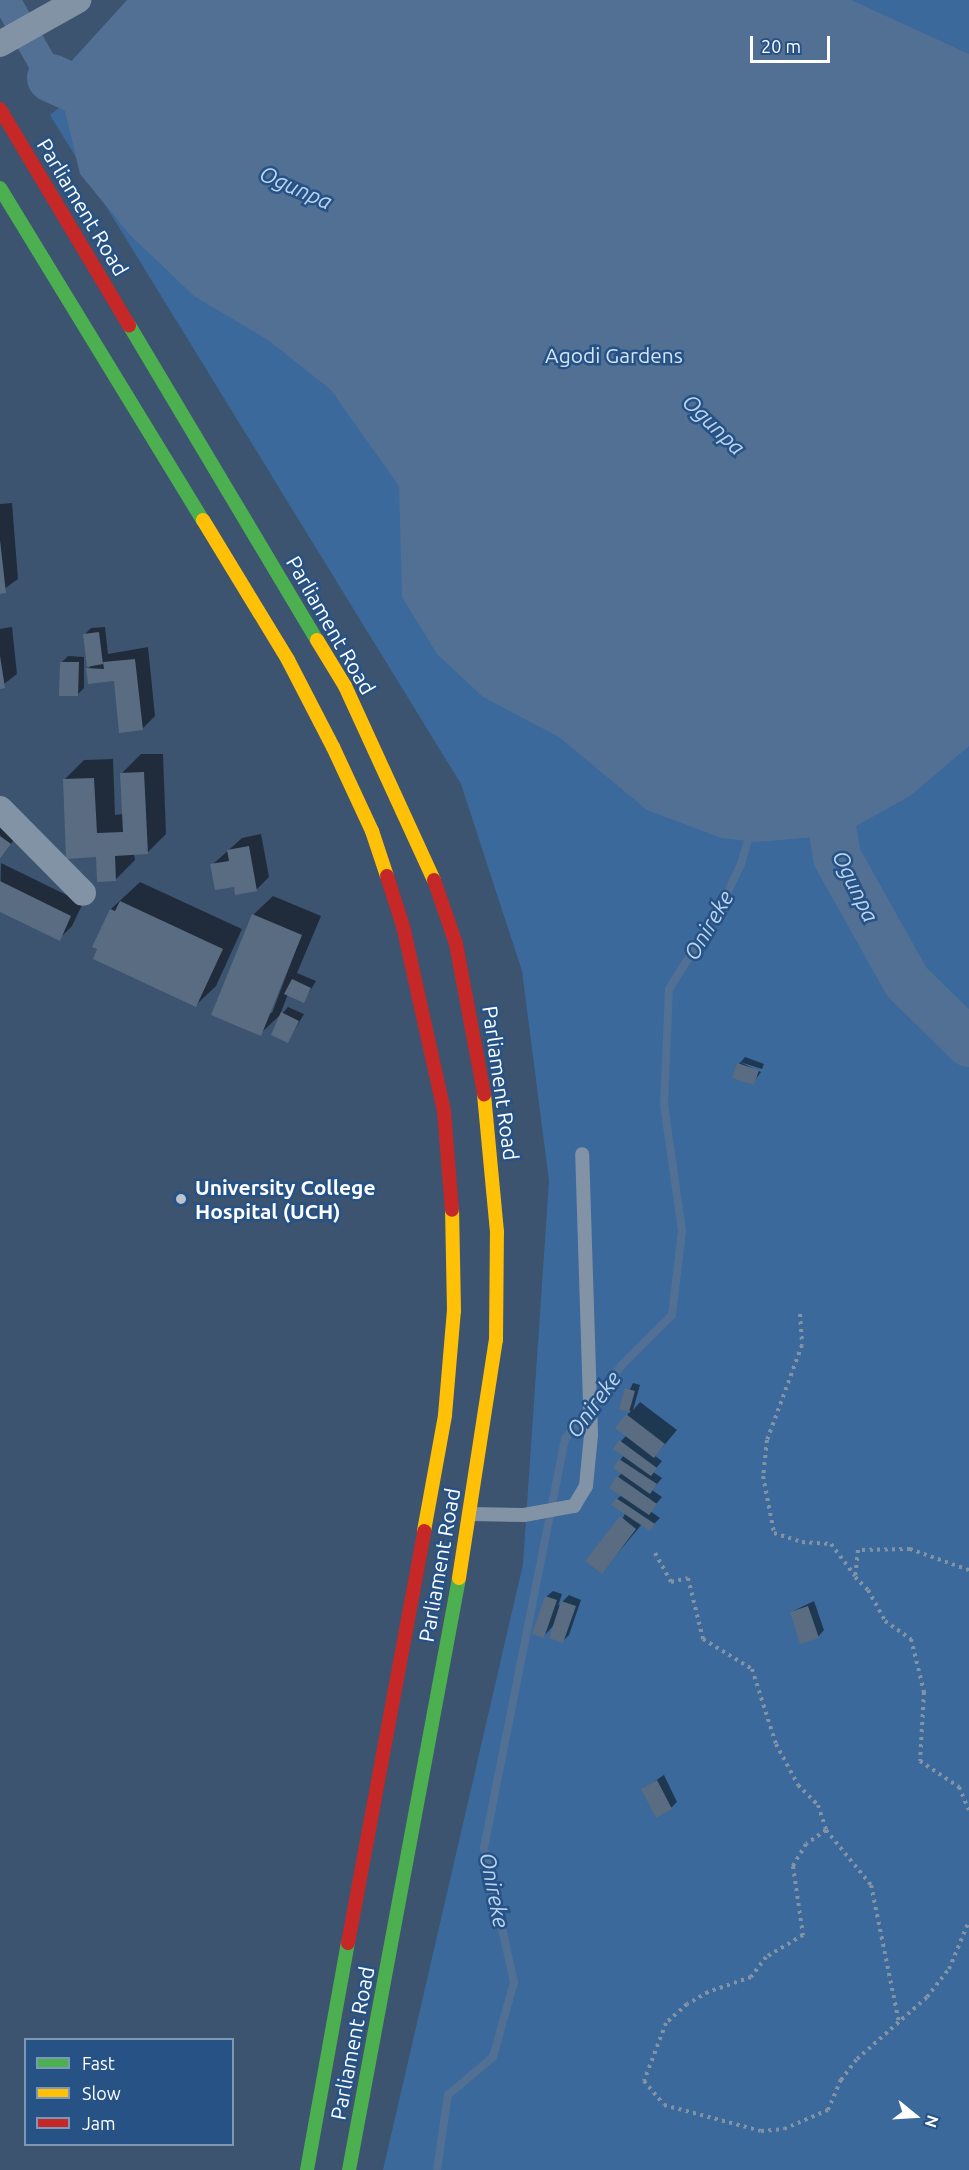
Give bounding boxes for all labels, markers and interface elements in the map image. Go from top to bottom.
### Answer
scale bar [753,24,832,62]
text: 20 m [761,36,801,56]
street label: Parliament Road [32,134,134,280]
water label: Ogunpa [256,159,336,215]
park label: Agodi Gardens [545,342,683,368]
water label: Ogunpa [677,388,751,460]
street label: Parliament Road [281,551,381,699]
water label: Ogunpa [827,846,885,926]
water label: Onireke [678,886,738,964]
street label: Parliament Road [478,1004,524,1162]
place label: University College Hospital (UCH) [195,1174,376,1224]
marker: University College Hospital (UCH) [172,1190,190,1208]
water label: Onireke [560,1366,626,1442]
street label: Parliament Road [413,1486,465,1644]
water label: Onireke [475,1850,515,1930]
street label: Parliament Road [325,1964,379,2122]
legend [24,2038,234,2146]
text: Fast [82,2053,115,2073]
text: Slow [82,2083,121,2103]
north arrow [885,2086,945,2146]
text: Jam [82,2113,116,2133]
text: N [922,2113,943,2130]

